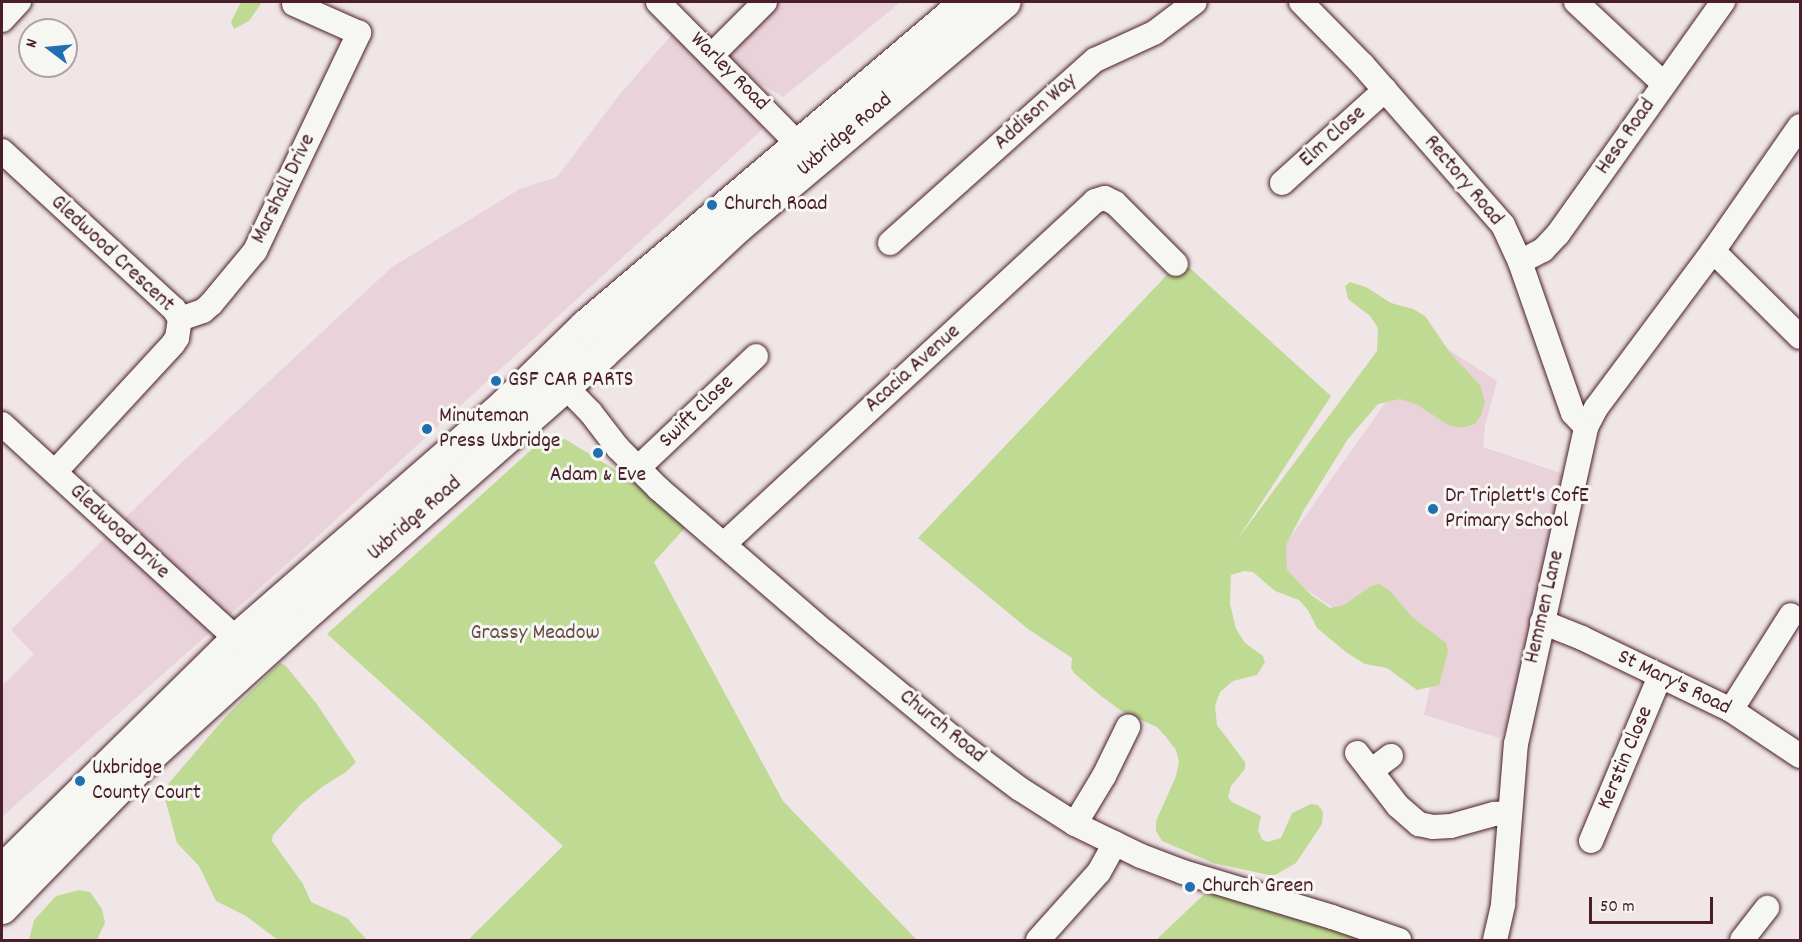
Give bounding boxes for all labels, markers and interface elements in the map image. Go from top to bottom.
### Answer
north arrow [18,18,78,78]
street label: Warley Road [684,27,774,117]
text: N [20,36,44,50]
street label: Addison Way [989,68,1083,156]
street label: Uxbridge Road [792,88,898,182]
street label: Hesa Road [1590,94,1662,180]
street label: Elm Close [1294,100,1372,174]
street label: Marshall Drive [246,130,322,248]
street label: Rectory Road [1417,130,1509,232]
street label: Gledwood Crescent [44,190,180,318]
place label: Church Road [724,192,828,218]
marker: Church Road [705,198,719,212]
street label: Acacia Avenue [860,319,966,419]
place label: GSF CAR PARTS [508,368,634,394]
street label: Swift Close [654,370,740,454]
marker: GSF CAR PARTS [489,374,503,388]
place label: Minuteman Press Uxbridge [439,403,561,454]
marker: Minuteman Press Uxbridge [420,422,434,436]
marker: Adam & Eve [591,446,605,460]
place label: Adam & Eve [550,463,646,489]
street label: Uxbridge Road [362,471,468,567]
street label: Gledwood Drive [63,479,175,585]
place label: Dr Triplett's CofE Primary School [1445,483,1589,534]
marker: Dr Triplett's CofE Primary School [1426,502,1440,516]
street label: Hemmen Lane [1519,548,1571,666]
park label: Grassy Meadow [470,621,600,647]
street label: St Mary's Road [1613,644,1735,722]
street label: Church Road [893,684,991,770]
street label: Kerstin Close [1592,702,1660,814]
place label: Uxbridge County Court [92,755,201,806]
marker: Uxbridge County Court [73,774,87,788]
place label: Church Green [1202,874,1313,900]
marker: Church Green [1183,880,1197,894]
scale bar [1592,885,1716,923]
text: 50 m [1600,895,1635,920]

